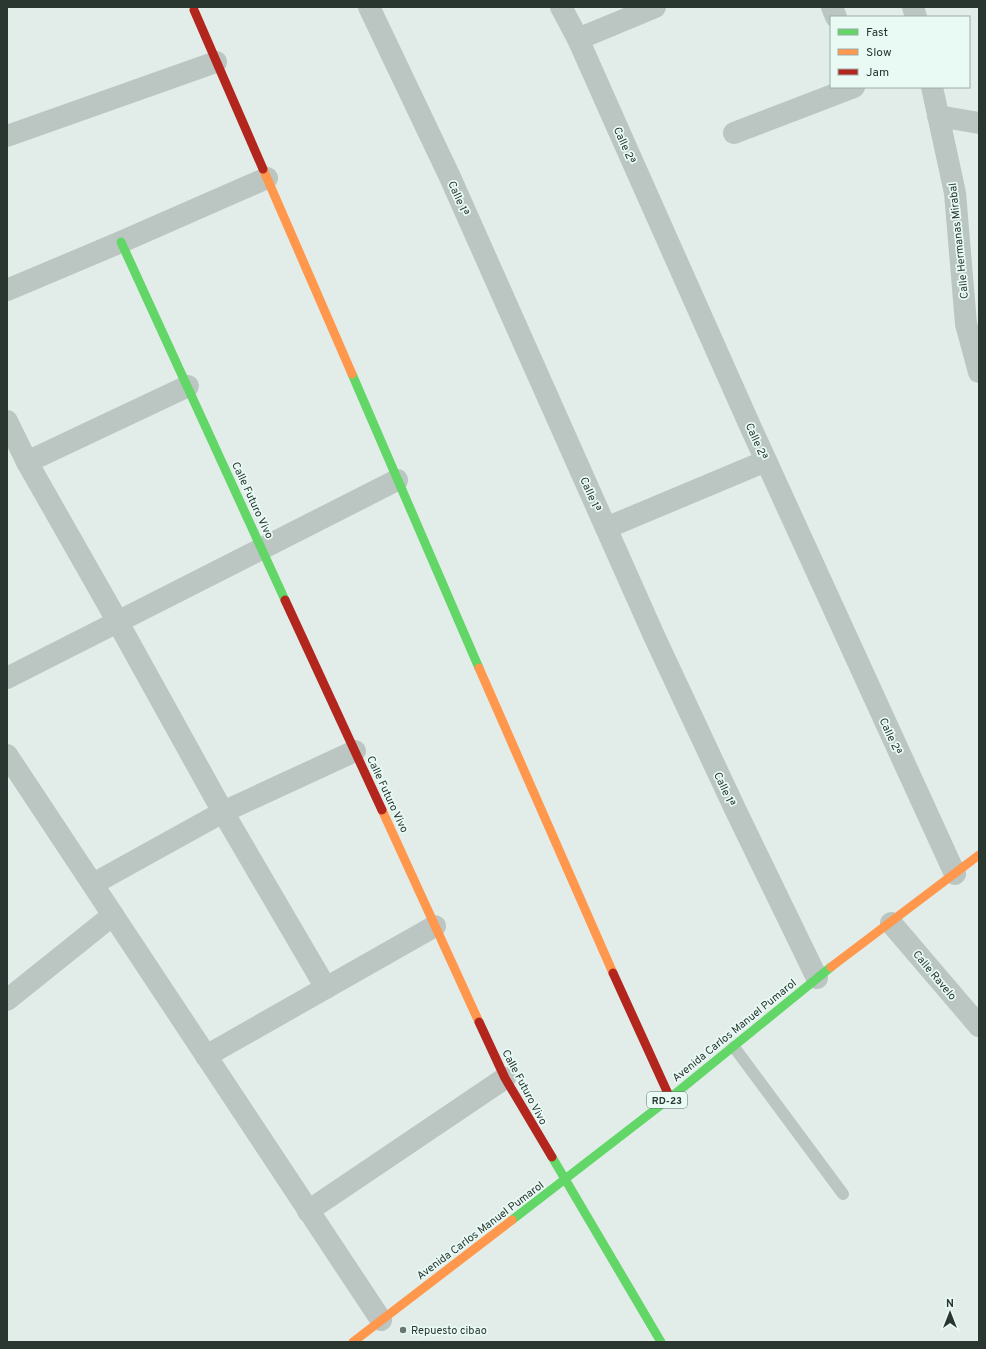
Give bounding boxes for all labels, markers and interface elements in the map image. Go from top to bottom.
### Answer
legend [830,16,970,88]
text: Fast [866,25,888,41]
text: Slow [866,45,892,61]
text: Jam [866,65,889,81]
street label: Calle 2ª [610,125,638,166]
street label: Calle 1ª [444,179,472,218]
street label: Calle Hermanas Mirabal [946,182,972,300]
street label: Calle 2ª [742,421,770,462]
street label: Calle Futuro Vivo [228,460,276,541]
street label: Calle 1ª [576,475,604,514]
street label: Calle 2ª [876,716,905,757]
street label: Calle Futuro Vivo [363,754,411,835]
street label: Calle 1ª [710,770,738,809]
street label: Calle Ravelo [909,948,959,1003]
street label: Avenida Carlos Manuel Pumarol [670,976,799,1085]
street label: Calle Futuro Vivo [498,1047,550,1128]
road number: RD-23 [647,1092,687,1108]
street label: Avenida Carlos Manuel Pumarol [414,1178,547,1283]
north arrow [930,1293,970,1333]
text: N [946,1297,954,1311]
place label: Repuesto cibao [411,1324,487,1338]
marker: Repuesto cibao [398,1325,408,1335]

